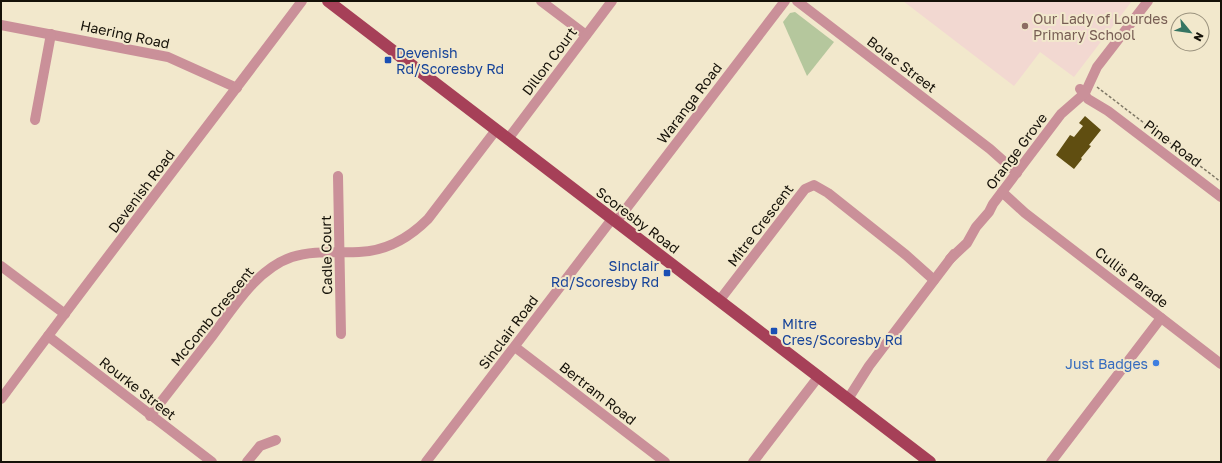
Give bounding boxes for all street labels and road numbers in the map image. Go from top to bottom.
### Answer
street label: Haering Road [79,16,171,52]
street label: Dillon Court [518,24,580,98]
street label: Bolac Street [864,32,940,96]
street label: Waranga Road [653,59,725,147]
street label: Orange Grove [982,109,1050,193]
street label: Pine Road [1141,116,1205,170]
street label: Devenish Road [104,146,178,236]
street label: Mitre Crescent [724,181,796,269]
street label: Scoresby Road [593,183,683,257]
street label: Cadle Court [317,215,335,295]
street label: Cullis Parade [1092,243,1172,311]
street label: McComb Crescent [167,263,257,369]
street label: Sinclair Road [475,292,541,372]
street label: Rourke Street [96,353,180,423]
street label: Bertram Road [556,358,640,428]

